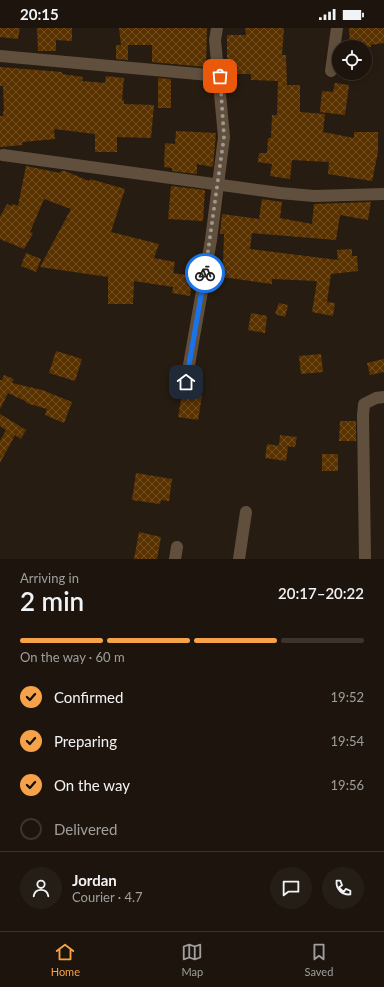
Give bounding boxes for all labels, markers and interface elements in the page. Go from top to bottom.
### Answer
text: 20:15 [20,5,59,23]
map controls [332,40,372,80]
button: locate [332,40,372,80]
pin [203,59,237,93]
icon: bag [209,65,231,87]
courier [185,253,225,293]
icon: bike [194,262,216,284]
pin [169,365,203,399]
icon: home [175,371,197,393]
text: Arriving in [20,570,79,586]
text: 20:17–20:22 [278,584,364,602]
text: 2 min [20,585,84,617]
text: On the way · 60 m [20,649,125,665]
icon: check [20,686,42,708]
text: Confirmed [54,688,123,706]
text: 19:52 [331,689,364,705]
icon: check [20,730,42,752]
text: Preparing [54,732,117,750]
text: 19:54 [331,733,364,749]
icon: check [20,774,42,796]
text: On the way [54,776,130,794]
text: 19:56 [331,777,364,793]
text: Delivered [54,820,117,838]
button: person [20,867,62,909]
button: chat [270,867,312,909]
button: phone [322,867,364,909]
text: Jordan [72,871,117,889]
text: Courier · 4.7 [72,889,143,905]
tab: Home [51,941,80,978]
tab: Map [181,941,203,978]
tab: Saved [305,941,333,978]

